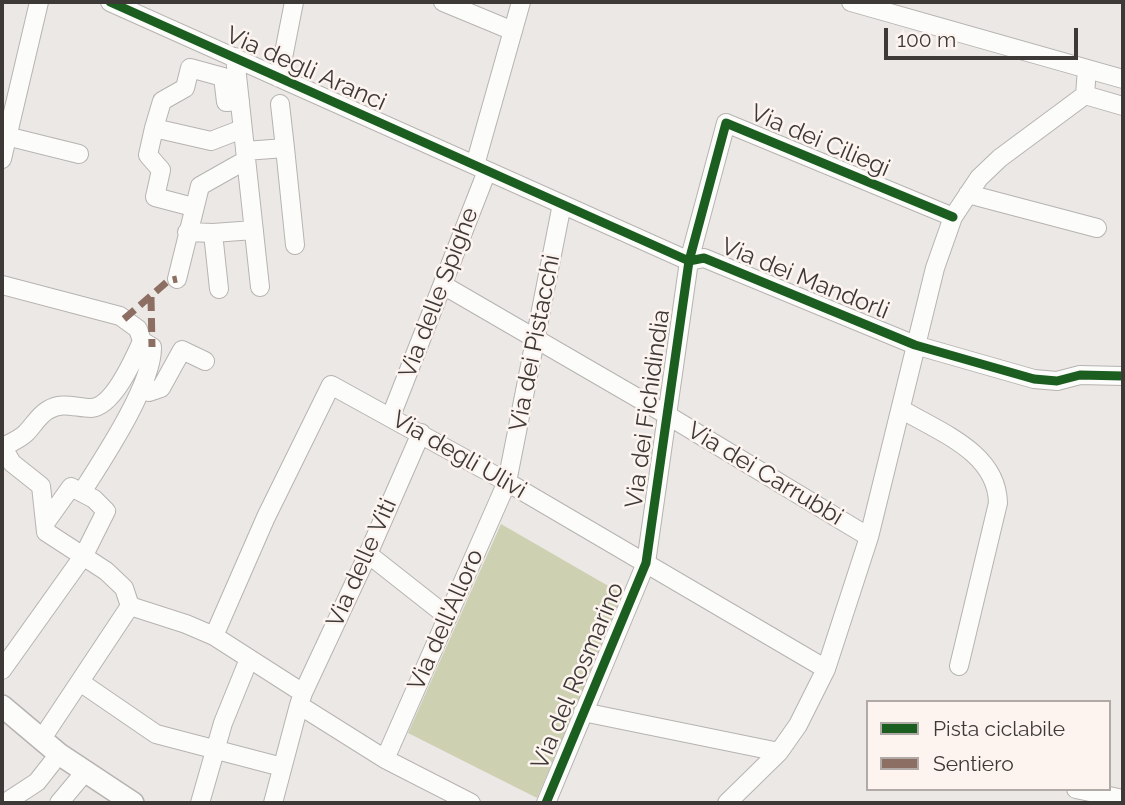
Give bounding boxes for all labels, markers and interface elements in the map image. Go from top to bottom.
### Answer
scale bar [887,14,1081,58]
street label: Via degli Aranci [221,21,391,117]
text: 100 m [897,27,956,52]
street label: Via dei Ciliegi [746,99,894,183]
street label: Via delle Spighe [393,204,485,382]
street label: Via dei Mandorli [717,232,893,326]
street label: Via dei Pistacchi [504,252,566,434]
street label: Via dei Fichidindia [620,308,676,510]
street label: Via degli Ulivi [387,405,531,505]
street label: Via dei Carrubbi [682,416,848,532]
street label: Via delle Viti [321,494,403,632]
street label: Via dell'Alloro [402,545,490,695]
street label: Via del Rosmarino [526,578,630,774]
legend [866,700,1111,791]
text: Pista ciclabile [933,716,1065,741]
text: Sentiero [933,751,1014,776]

